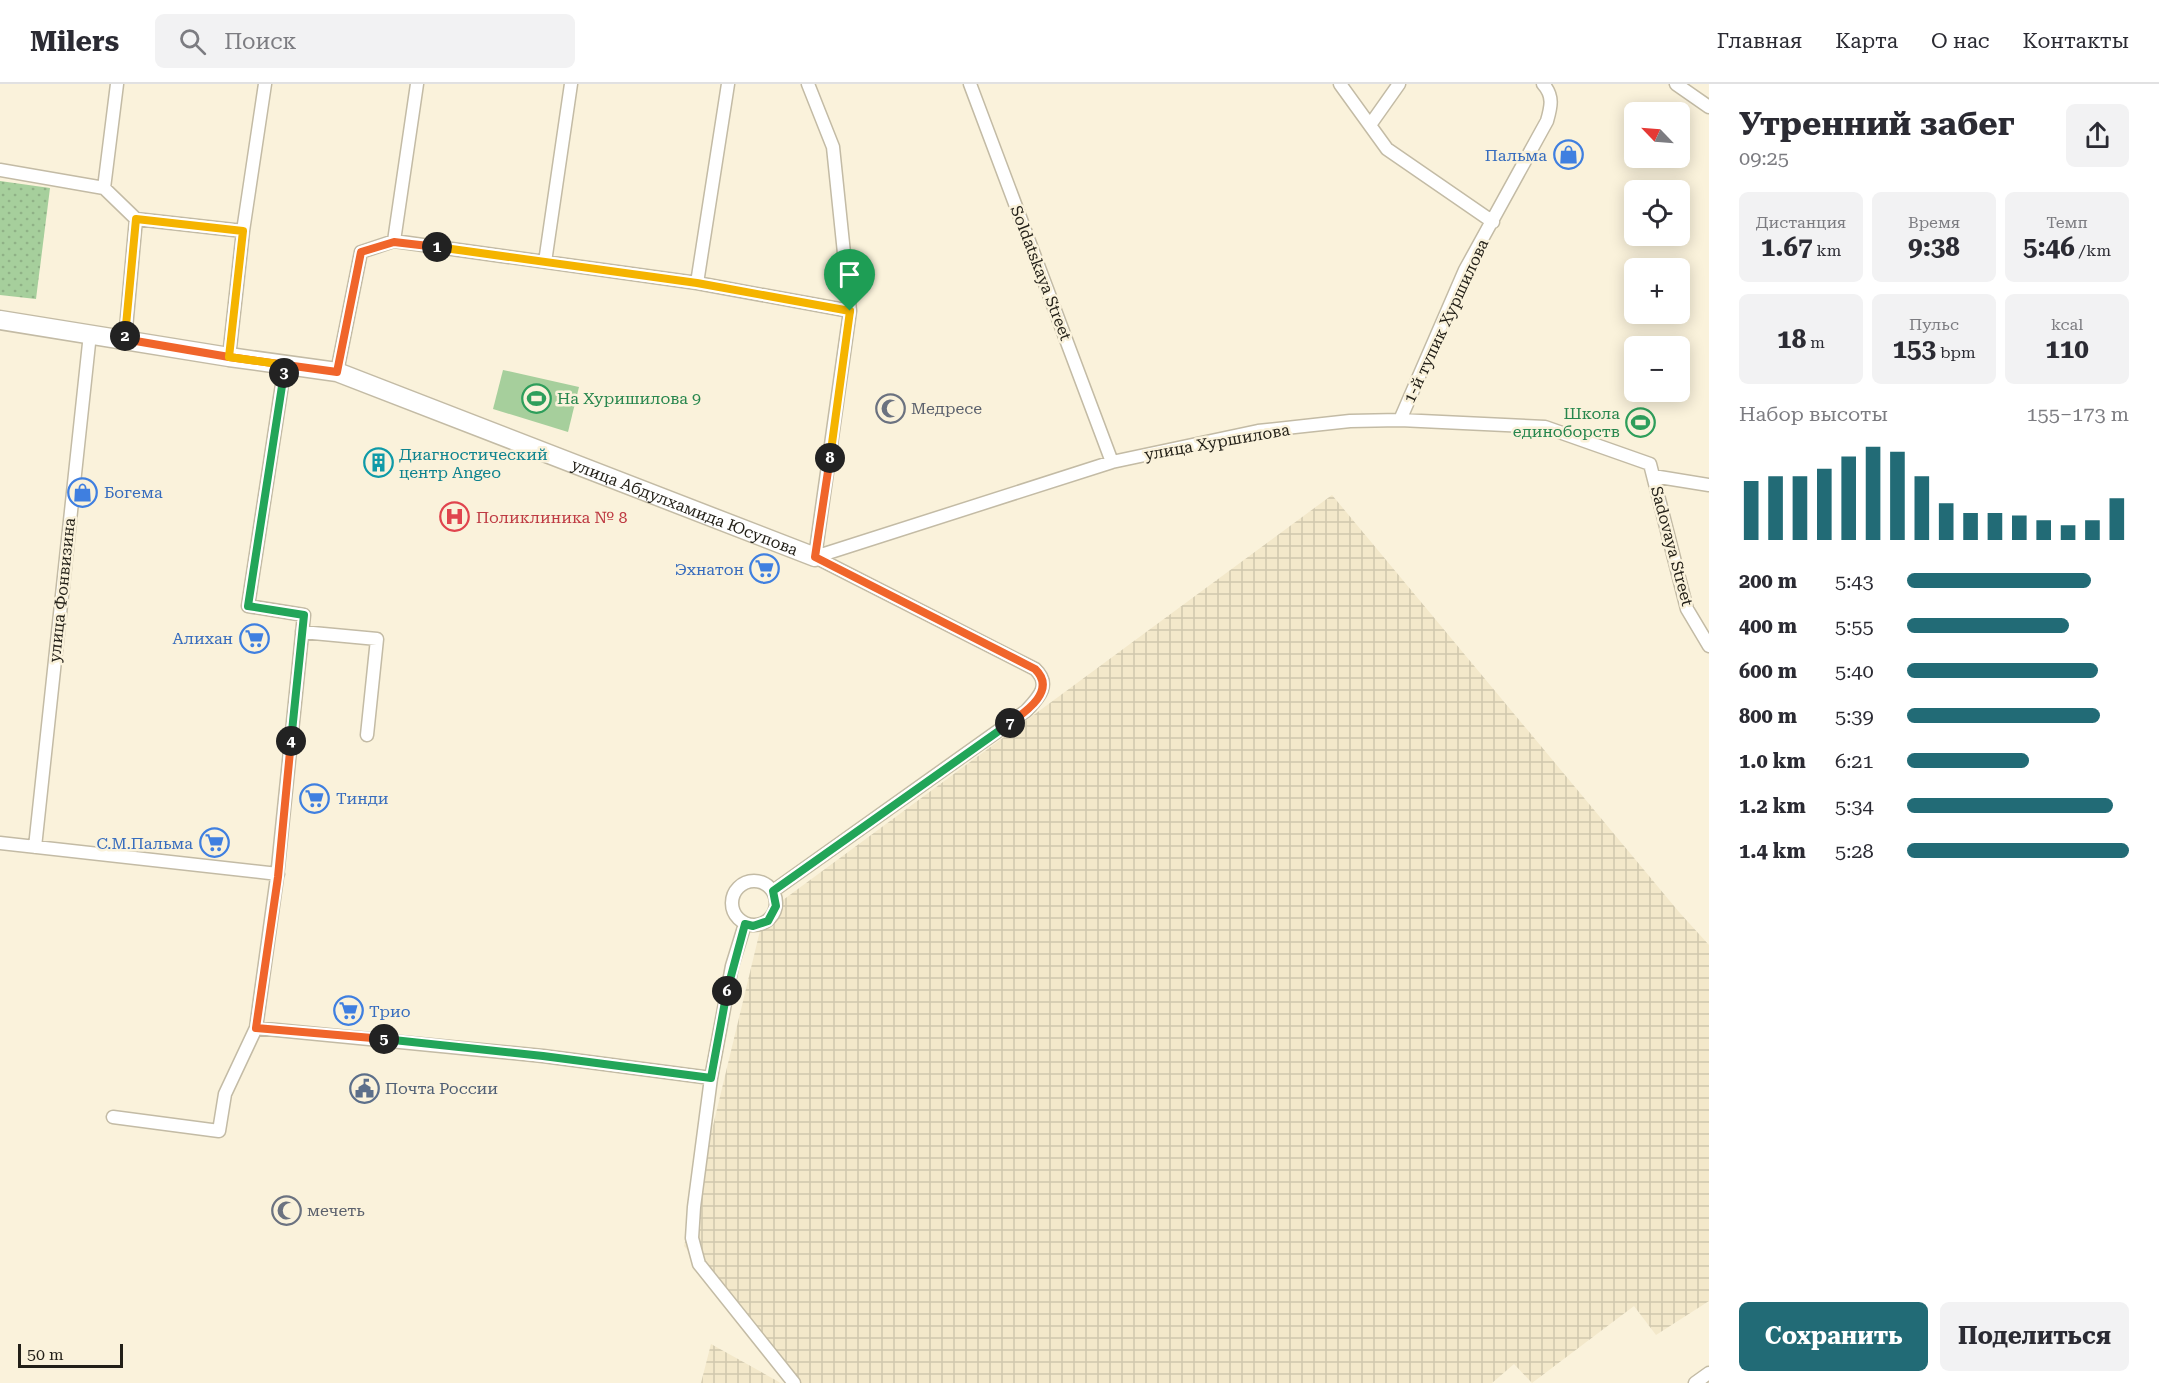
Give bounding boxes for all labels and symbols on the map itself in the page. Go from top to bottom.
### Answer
north arrow [1624,102,1690,168]
shop icon: Пальма [1552,139,1584,171]
place label: Пальма [1485,146,1547,165]
street label: Soldatskaya Street [1007,203,1075,343]
pin: 1 [422,232,452,262]
street label: 1-й тупик Хуршилова [1400,236,1493,406]
pin [824,249,875,311]
pin: 2 [110,321,140,351]
pin: 3 [269,358,299,388]
sports icon: На Хуришилова 9 [520,382,552,414]
place label: На Хуришилова 9 [557,389,701,408]
mosque icon: Медресе [874,392,906,424]
place label: Медресе [911,399,982,418]
place label: Школа единоборств [1513,404,1620,441]
sports icon: Школа единоборств [1625,406,1657,438]
street label: улица Хуршилова [1143,420,1291,464]
pin: 8 [815,443,845,473]
place label: Диагностический центр Angeo [399,445,548,482]
building icon: Диагностический центр Angeo [362,447,394,479]
street label: улица Абдулхамида Юсупова [569,454,801,559]
shop icon: Богема [67,476,99,508]
place label: Богема [104,483,163,502]
street label: Sadovaya Street [1647,484,1697,608]
hospital icon: Поликлиника № 8 [439,501,471,533]
place label: Поликлиника № 8 [476,508,627,527]
street label: улица Фонвизина [45,516,79,663]
supermarket icon: Эхнатон [749,553,781,585]
place label: Эхнатон [675,560,744,579]
supermarket icon: Алихан [238,622,270,654]
place label: Алихан [172,629,233,648]
pin: 7 [995,708,1025,738]
pin: 4 [276,726,306,756]
supermarket icon: Тинди [299,782,331,814]
place label: Тинди [336,789,389,808]
supermarket icon: С.М.Пальма [198,827,230,859]
place label: С.М.Пальма [96,834,193,853]
pin: 6 [712,976,742,1006]
supermarket icon: Трио [332,995,364,1027]
place label: Трио [369,1002,411,1021]
pin: 5 [369,1024,399,1054]
public building icon: Почта России [348,1072,380,1104]
place label: Почта России [385,1079,498,1098]
mosque icon: мечеть [270,1194,302,1226]
place label: мечеть [307,1201,365,1220]
scale bar [18,1341,123,1368]

